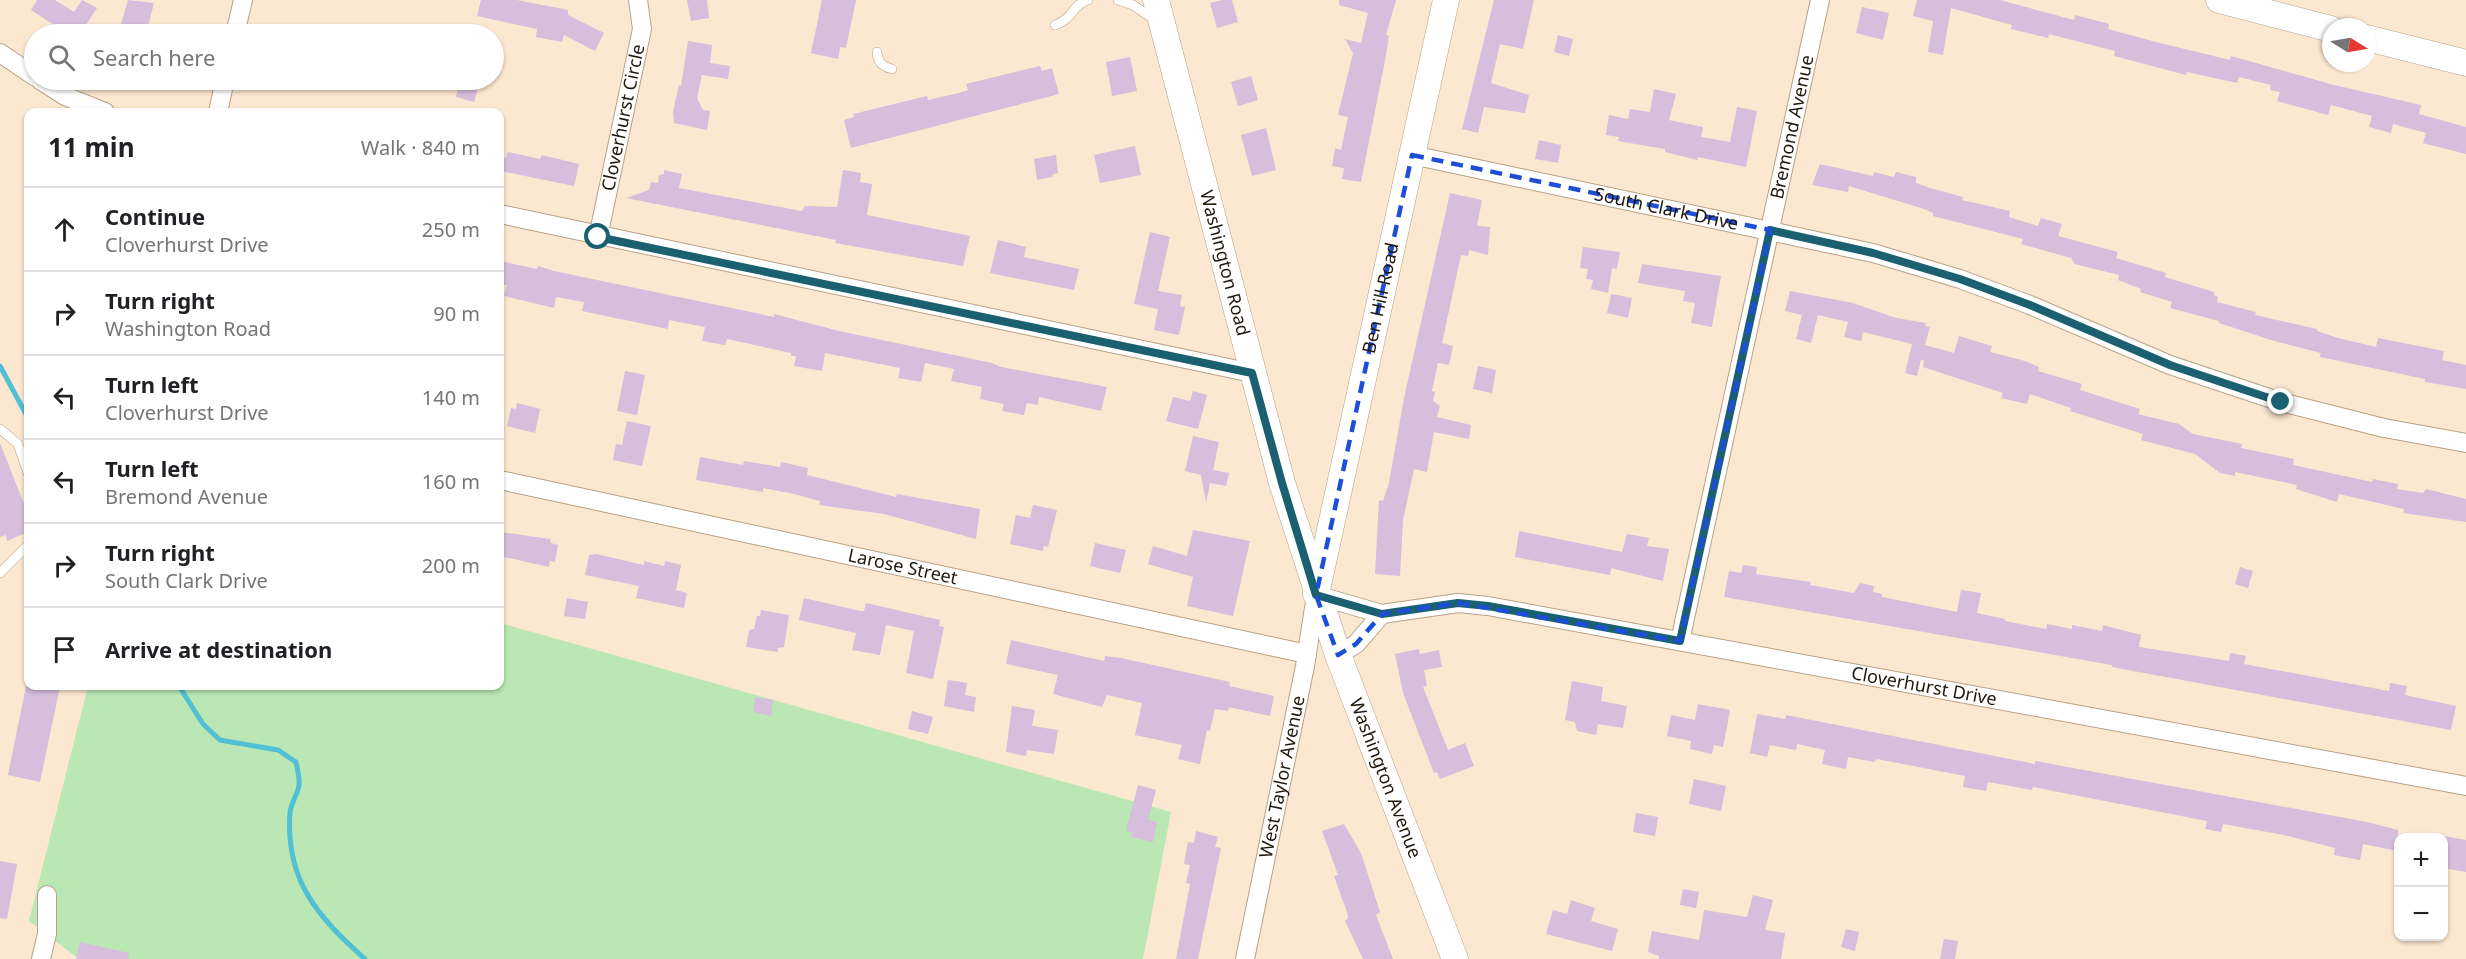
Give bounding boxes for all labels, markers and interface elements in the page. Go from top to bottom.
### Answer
north arrow [2322,18,2376,72]
search box [24,24,504,90]
icon: search [45,41,78,74]
text: Search here [93,42,215,72]
street label: Cloverhurst Circle [595,42,649,193]
street label: Bremond Avenue [1764,53,1819,201]
text: 11 min [48,129,135,165]
text: Walk · 840 m [361,134,480,161]
street label: South Clark Drive [1592,181,1741,235]
street label: Washington Road [1195,188,1256,338]
text: Continue [105,201,205,231]
icon: ahead [48,213,81,246]
text: 250 m [422,216,480,243]
route start [584,223,610,249]
text: Cloverhurst Drive [105,231,269,258]
street label: Ben Hill Road [1356,240,1404,356]
text: Turn right [105,285,215,315]
icon: right [48,297,81,330]
text: 90 m [433,300,480,327]
text: Washington Road [105,315,271,342]
text: Turn left [105,369,199,399]
icon: left [48,381,81,414]
text: 140 m [422,384,480,411]
route end [2267,388,2293,414]
text: Cloverhurst Drive [105,399,269,426]
text: Turn left [105,453,199,483]
icon: left [48,465,81,498]
text: 160 m [422,468,480,495]
text: Bremond Avenue [105,483,268,510]
text: Turn right [105,537,215,567]
street label: Larose Street [846,542,960,589]
icon: right [48,549,81,582]
text: 200 m [422,552,480,579]
text: South Clark Drive [105,567,268,594]
icon: arrive [48,633,81,666]
text: Arrive at destination [105,634,332,664]
street label: Cloverhurst Drive [1850,660,1999,710]
street label: West Taylor Avenue [1253,693,1310,860]
street label: Washington Avenue [1345,694,1428,861]
map controls [2394,833,2448,941]
button: + [2394,833,2448,887]
button: − [2394,887,2448,941]

